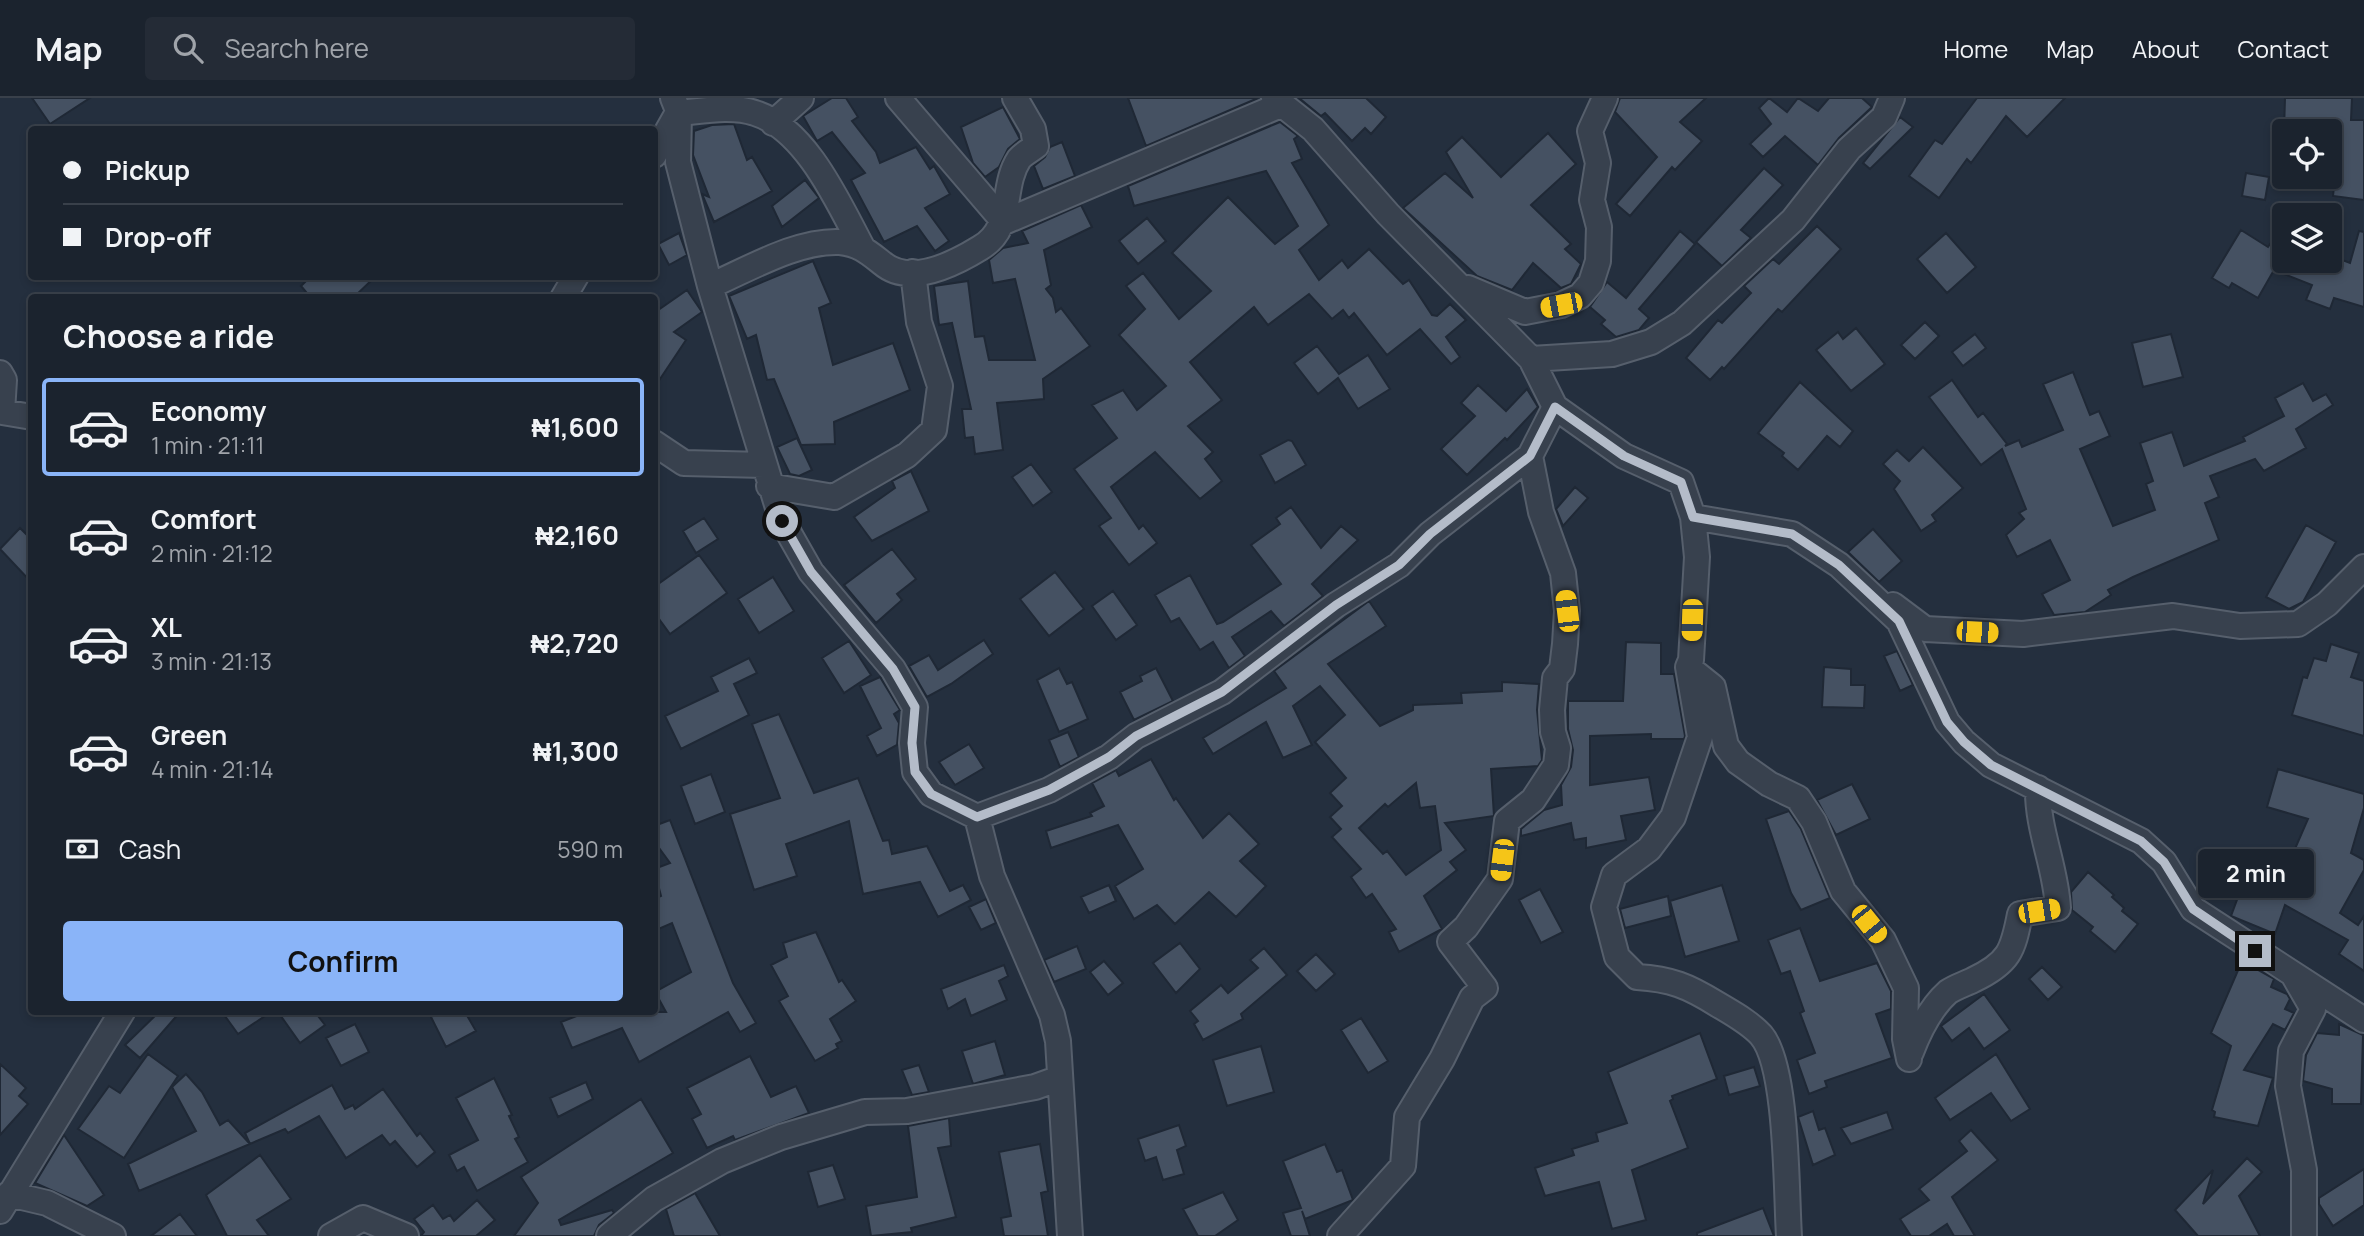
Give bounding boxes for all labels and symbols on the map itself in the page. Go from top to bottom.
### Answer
car [1539,291,1584,319]
route start [766,505,798,537]
car [1555,589,1580,633]
car [1681,599,1704,641]
car [1956,620,1999,644]
car [1490,838,1515,882]
callout: 2 min [2197,850,2313,898]
car [2017,897,2062,925]
car [1848,901,1891,947]
route end [2239,935,2271,967]

